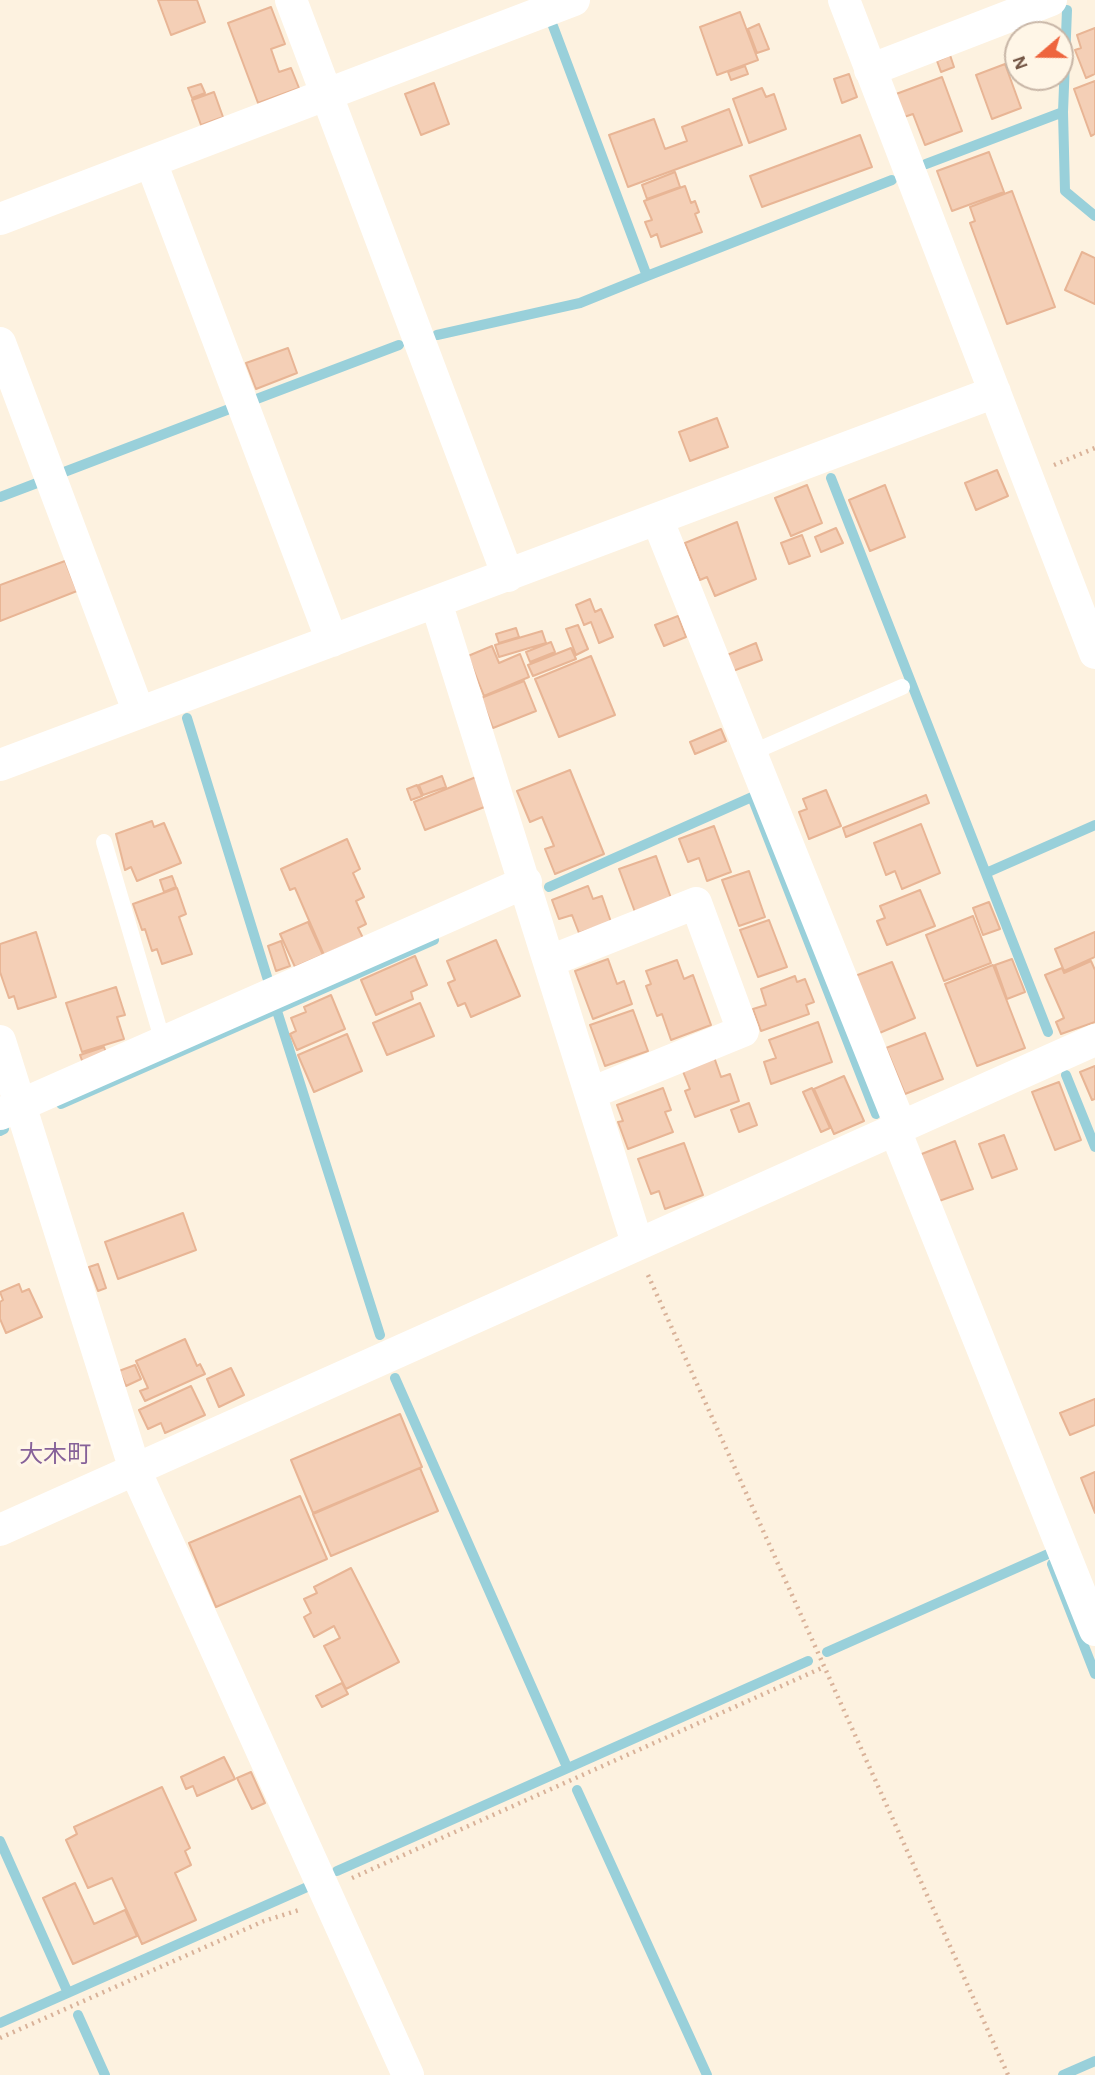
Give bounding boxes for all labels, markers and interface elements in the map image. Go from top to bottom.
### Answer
north arrow [1004,21,1074,91]
text: N [1009,53,1032,72]
district label: 大木町 [19,1441,91,1469]

